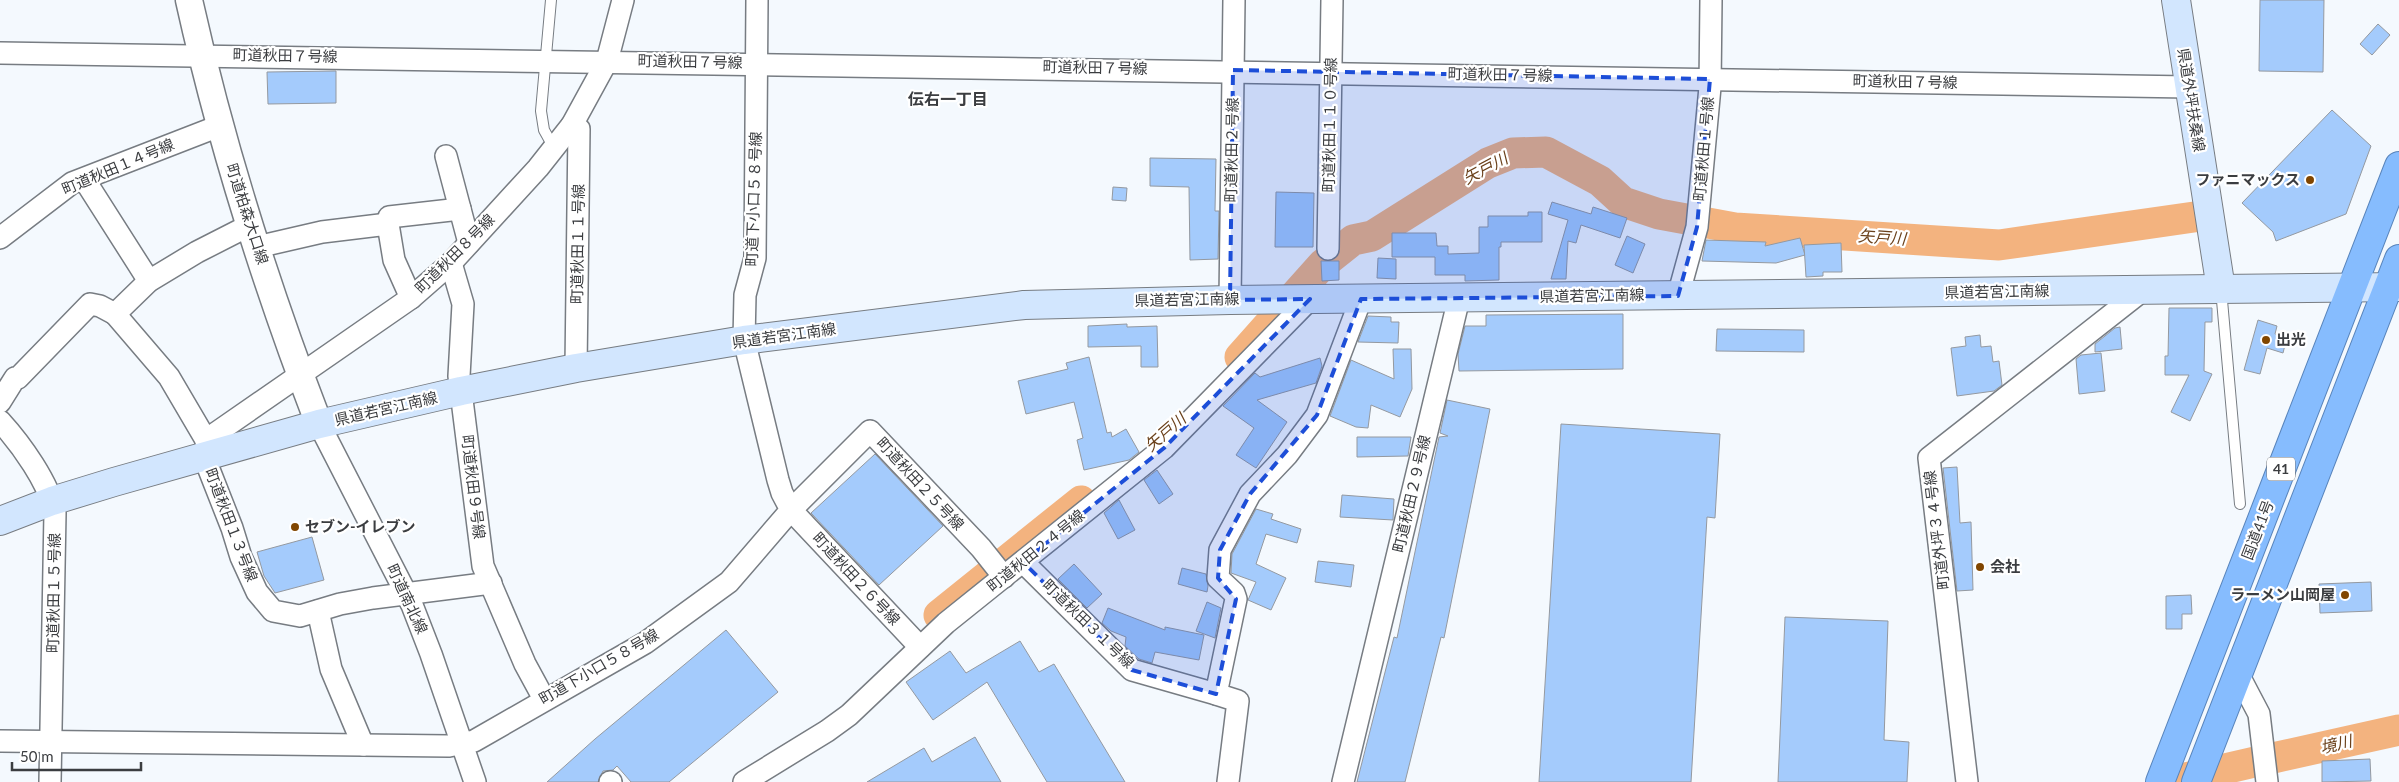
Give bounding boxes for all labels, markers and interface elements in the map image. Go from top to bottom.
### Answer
street label: 町道秋田７号線 [232,45,338,65]
street label: 県道外坪扶桑線 [2175,47,2209,153]
street label: 町道秋田７号線 [637,51,743,71]
street label: 町道秋田７号線 [1042,57,1148,77]
street label: 町道秋田１１０号線 [1319,57,1339,193]
street label: 町道秋田７号線 [1447,64,1553,84]
street label: 町道秋田７号線 [1852,71,1958,91]
district label: 伝右一丁目 [907,89,988,108]
street label: 町道秋田１号線 [1689,96,1717,202]
street label: 町道秋田２号線 [1221,97,1241,203]
street label: 町道下小口５８号線 [742,131,764,267]
street label: 町道秋田１４号線 [59,134,176,198]
water label: 矢戸川 [1459,147,1512,187]
street label: 町道柏森大口線 [223,161,273,266]
place label: ファニマックス [2195,170,2300,188]
marker: ファニマックス [2304,174,2316,186]
street label: 町道秋田１１号線 [567,184,587,304]
street label: 町道秋田８号線 [411,210,498,297]
water label: 矢戸川 [1857,225,1909,248]
street label: 県道若宮江南線 [1944,281,2050,301]
street label: 県道若宮江南線 [1539,285,1645,305]
street label: 県道若宮江南線 [1134,289,1240,309]
street label: 県道若宮江南線 [731,319,837,351]
place label: 出光 [2276,330,2306,348]
marker: 出光 [2260,334,2272,346]
street label: 県道若宮江南線 [333,387,439,429]
water label: 矢戸川 [1140,407,1191,455]
street label: 町道秋田２５号線 [873,433,968,533]
street label: 町道秋田２９号線 [1389,433,1433,554]
street label: 町道秋田９号線 [459,434,489,540]
road number: 41 [2267,458,2295,480]
street label: 町道秋田１３号線 [202,465,262,584]
street label: 町道外坪３４号線 [1920,469,1952,591]
street label: 国道41号 [2237,497,2277,562]
street label: 町道秋田２４号線 [983,505,1088,595]
place label: セブン-イレブン [305,517,416,535]
marker: セブン-イレブン [289,521,301,533]
street label: 町道秋田２６号線 [809,528,904,628]
street label: 町道秋田１５号線 [43,533,63,653]
place label: 会社 [1990,557,2020,575]
street label: 町道南北線 [384,561,432,636]
marker: 会社 [1974,561,1986,573]
street label: 町道秋田３１号線 [1039,575,1138,671]
place label: ラーメン山岡屋 [2231,585,2335,603]
marker: ラーメン山岡屋 [2339,589,2351,601]
street label: 町道下小口５８号線 [536,625,661,708]
water label: 境川 [2318,730,2356,756]
scale bar [12,740,141,772]
text: 50 m [20,747,54,765]

